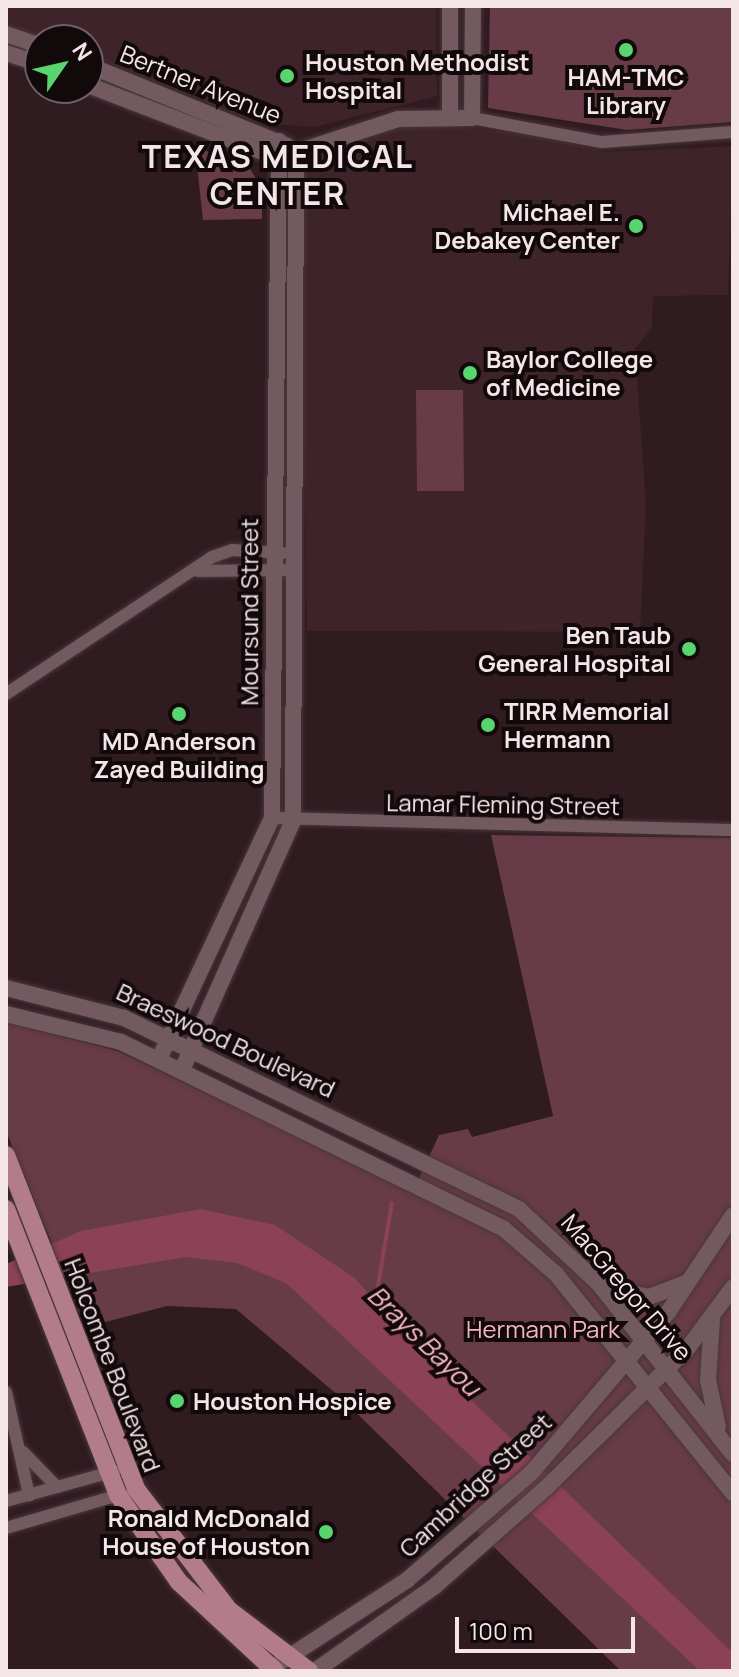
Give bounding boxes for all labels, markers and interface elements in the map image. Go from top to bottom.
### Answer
north arrow [24,24,104,104]
text: N [65,37,99,67]
street label: Bertner Avenue [116,39,286,129]
marker: HAM-TMC Library [617,41,635,59]
place label: Houston Methodist Hospital [305,48,530,104]
place label: HAM-TMC Library [568,63,684,119]
marker: Houston Methodist Hospital [276,65,298,87]
district label: TEXAS MEDICAL CENTER [142,138,414,213]
place label: Michael E. Debakey Center [434,198,620,254]
marker: Michael E. Debakey Center [627,217,645,235]
place label: Baylor College of Medicine [486,345,653,401]
marker: Baylor College of Medicine [461,364,479,382]
street label: Moursund Street [235,518,263,706]
place label: Ben Taub General Hospital [478,621,671,677]
marker: Ben Taub General Hospital [678,638,700,660]
place label: TIRR Memorial Hermann [504,697,669,753]
marker: MD Anderson Zayed Building [170,705,188,723]
marker: TIRR Memorial Hermann [479,716,497,734]
place label: MD Anderson Zayed Building [94,727,264,783]
street label: Lamar Fleming Street [386,788,620,820]
street label: Braeswood Boulevard [112,977,340,1103]
street label: MacGregor Drive [556,1208,698,1366]
street label: Holcombe Boulevard [59,1254,167,1476]
water label: Brays Bayou [361,1280,487,1402]
park label: Hermann Park [466,1315,620,1343]
place label: Houston Hospice [193,1387,392,1415]
marker: Houston Hospice [168,1392,186,1410]
street label: Cambridge Street [393,1407,557,1563]
place label: Ronald McDonald House of Houston [102,1504,310,1560]
marker: Ronald McDonald House of Houston [317,1523,335,1541]
scale bar [459,1601,639,1651]
text: 100 m [469,1614,533,1647]

